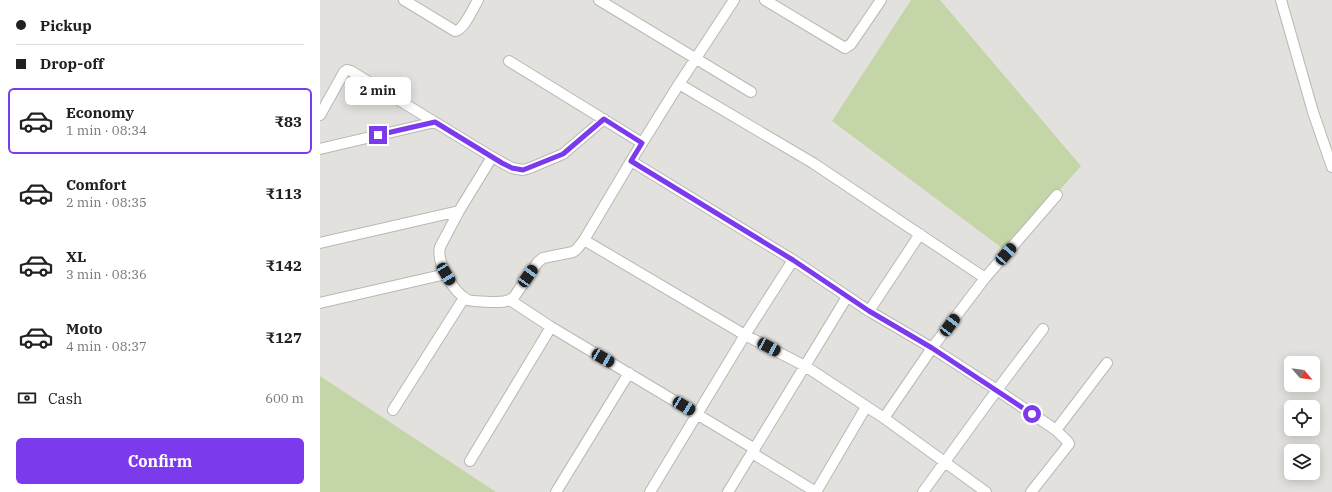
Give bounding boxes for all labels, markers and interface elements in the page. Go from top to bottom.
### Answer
text: Pickup [40,16,92,35]
text: Drop-off [40,54,104,73]
callout: 2 min [345,77,411,105]
text: 2 min [360,82,396,99]
icon: car [18,103,54,139]
text: Economy [66,103,134,122]
text: ₹83 [274,112,302,131]
text: 1 min · 08:34 [66,122,147,139]
route end [369,126,387,144]
icon: car [18,175,54,211]
text: Comfort [66,175,126,194]
text: ₹113 [265,184,302,203]
text: 2 min · 08:35 [66,194,147,211]
car [994,241,1018,267]
icon: car [18,247,54,283]
text: XL [66,247,86,266]
text: ₹142 [265,256,302,275]
car [435,261,457,287]
car [516,263,540,289]
text: 3 min · 08:36 [66,266,147,283]
car [938,312,962,338]
icon: car [18,319,54,355]
text: Moto [66,319,103,338]
text: ₹127 [265,328,302,347]
car [756,336,782,358]
text: 4 min · 08:37 [66,338,147,355]
car [590,347,616,369]
north arrow [1284,356,1320,392]
map controls [1284,356,1320,480]
icon: cash [16,387,38,409]
text: Cash [48,389,82,408]
text: 600 m [265,390,304,407]
car [671,395,697,417]
button: locate [1284,400,1320,436]
route start [1023,405,1041,423]
button: Confirm [16,438,304,484]
button: layers [1284,444,1320,480]

